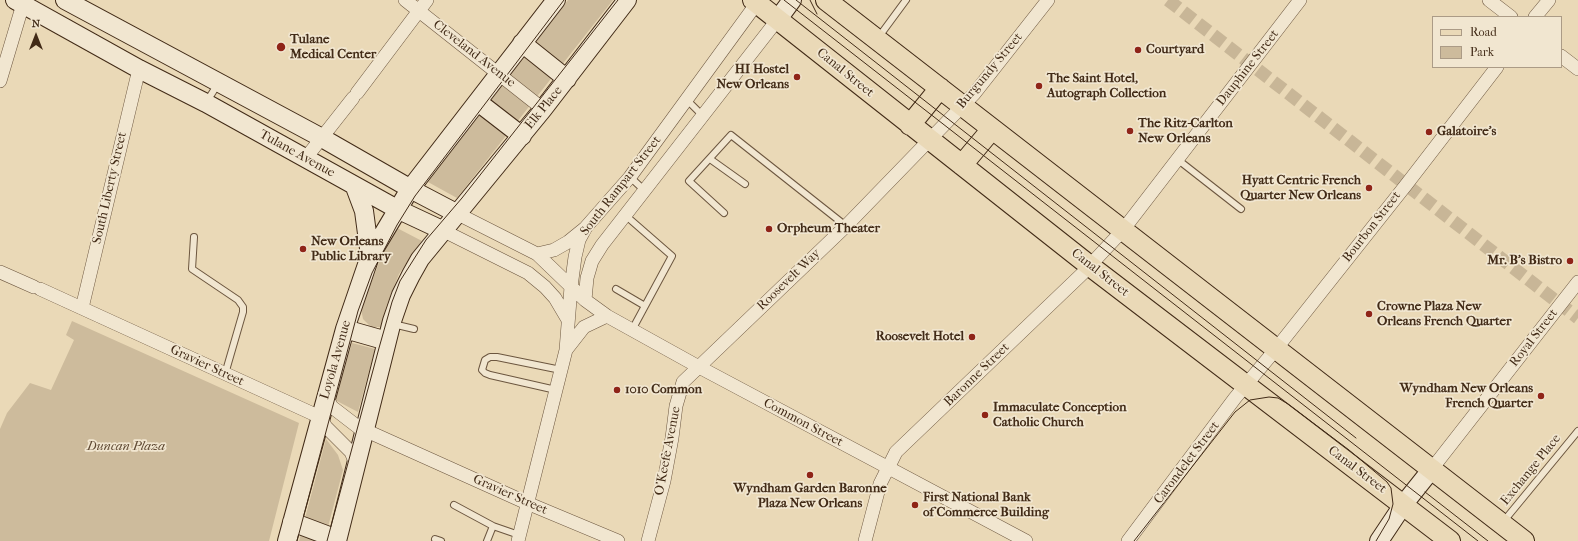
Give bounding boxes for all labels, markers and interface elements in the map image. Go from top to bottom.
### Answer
north arrow [16,16,56,56]
legend [1432,16,1562,68]
text: N [32,17,40,30]
street label: Cleveland Avenue [430,17,518,91]
text: Road [1470,25,1497,39]
street label: Dauphine Street [1213,27,1283,109]
street label: Burgundy Street [954,30,1026,112]
place label: Tulane Medical Center [290,32,376,63]
marker: Tulane Medical Center [275,41,287,53]
place label: Courtyard [1146,42,1204,58]
street label: Canal Street [813,45,877,101]
marker: Courtyard [1133,45,1143,55]
text: Park [1470,45,1494,59]
place label: HI Hostel New Orleans [717,62,789,93]
place label: The Saint Hotel, Autograph Collection [1047,71,1166,102]
marker: HI Hostel New Orleans [792,72,802,82]
marker: The Saint Hotel, Autograph Collection [1034,81,1044,91]
street label: Elk Place [522,83,566,133]
place label: The Ritz-Carlton New Orleans [1138,116,1233,147]
place label: Galatoire's [1437,124,1496,140]
marker: The Ritz-Carlton New Orleans [1125,126,1135,136]
street label: Tulane Avenue [256,127,338,181]
marker: Galatoire's [1424,127,1434,137]
street label: South Liberty Street [90,131,130,245]
street label: South Rampart Street [577,133,665,239]
place label: Hyatt Centric French Quarter New Orleans [1240,173,1361,204]
marker: Hyatt Centric French Quarter New Orleans [1364,183,1374,193]
street label: Bourbon Street [1339,188,1405,266]
place label: Orpheum Theater [777,221,880,237]
marker: Orpheum Theater [764,224,774,234]
place label: New Orleans Public Library [311,234,391,265]
marker: New Orleans Public Library [298,244,308,254]
street label: Roosevelt Way [754,246,824,314]
street label: Canal Street [1068,246,1132,300]
place label: Mr. B's Bistro [1487,253,1562,269]
marker: Mr. B's Bistro [1565,256,1575,266]
place label: Crowne Plaza New Orleans French Quarter [1377,299,1512,330]
street label: Royal Street [1507,306,1561,370]
marker: Crowne Plaza New Orleans French Quarter [1364,309,1374,319]
street label: Loyola Avenue [317,319,355,401]
place label: Roosevelt Hotel [876,329,964,345]
marker: Roosevelt Hotel [967,332,977,342]
street label: Baronne Street [941,340,1013,410]
street label: Gravier Street [168,342,246,390]
place label: Wyndham New Orleans French Quarter [1400,381,1533,412]
place label: 1010 Common [625,382,702,398]
marker: 1010 Common [612,385,622,395]
marker: Wyndham New Orleans French Quarter [1536,391,1546,401]
street label: Common Street [760,395,846,451]
place label: Immaculate Conception Catholic Church [993,400,1127,431]
street label: O'Keefe Avenue [652,405,684,497]
marker: Immaculate Conception Catholic Church [980,410,990,420]
street label: Carondelet Street [1151,419,1223,507]
street label: Exchange Place [1498,431,1564,509]
park label: Duncan Plaza [87,439,165,455]
street label: Canal Street [1325,443,1389,497]
marker: Wyndham Garden Baronne Plaza New Orleans [805,470,815,480]
street label: Gravier Street [470,472,550,518]
place label: Wyndham Garden Baronne Plaza New Orleans [733,481,887,512]
place label: First National Bank of Commerce Building [923,490,1049,521]
marker: First National Bank of Commerce Building [910,500,920,510]

